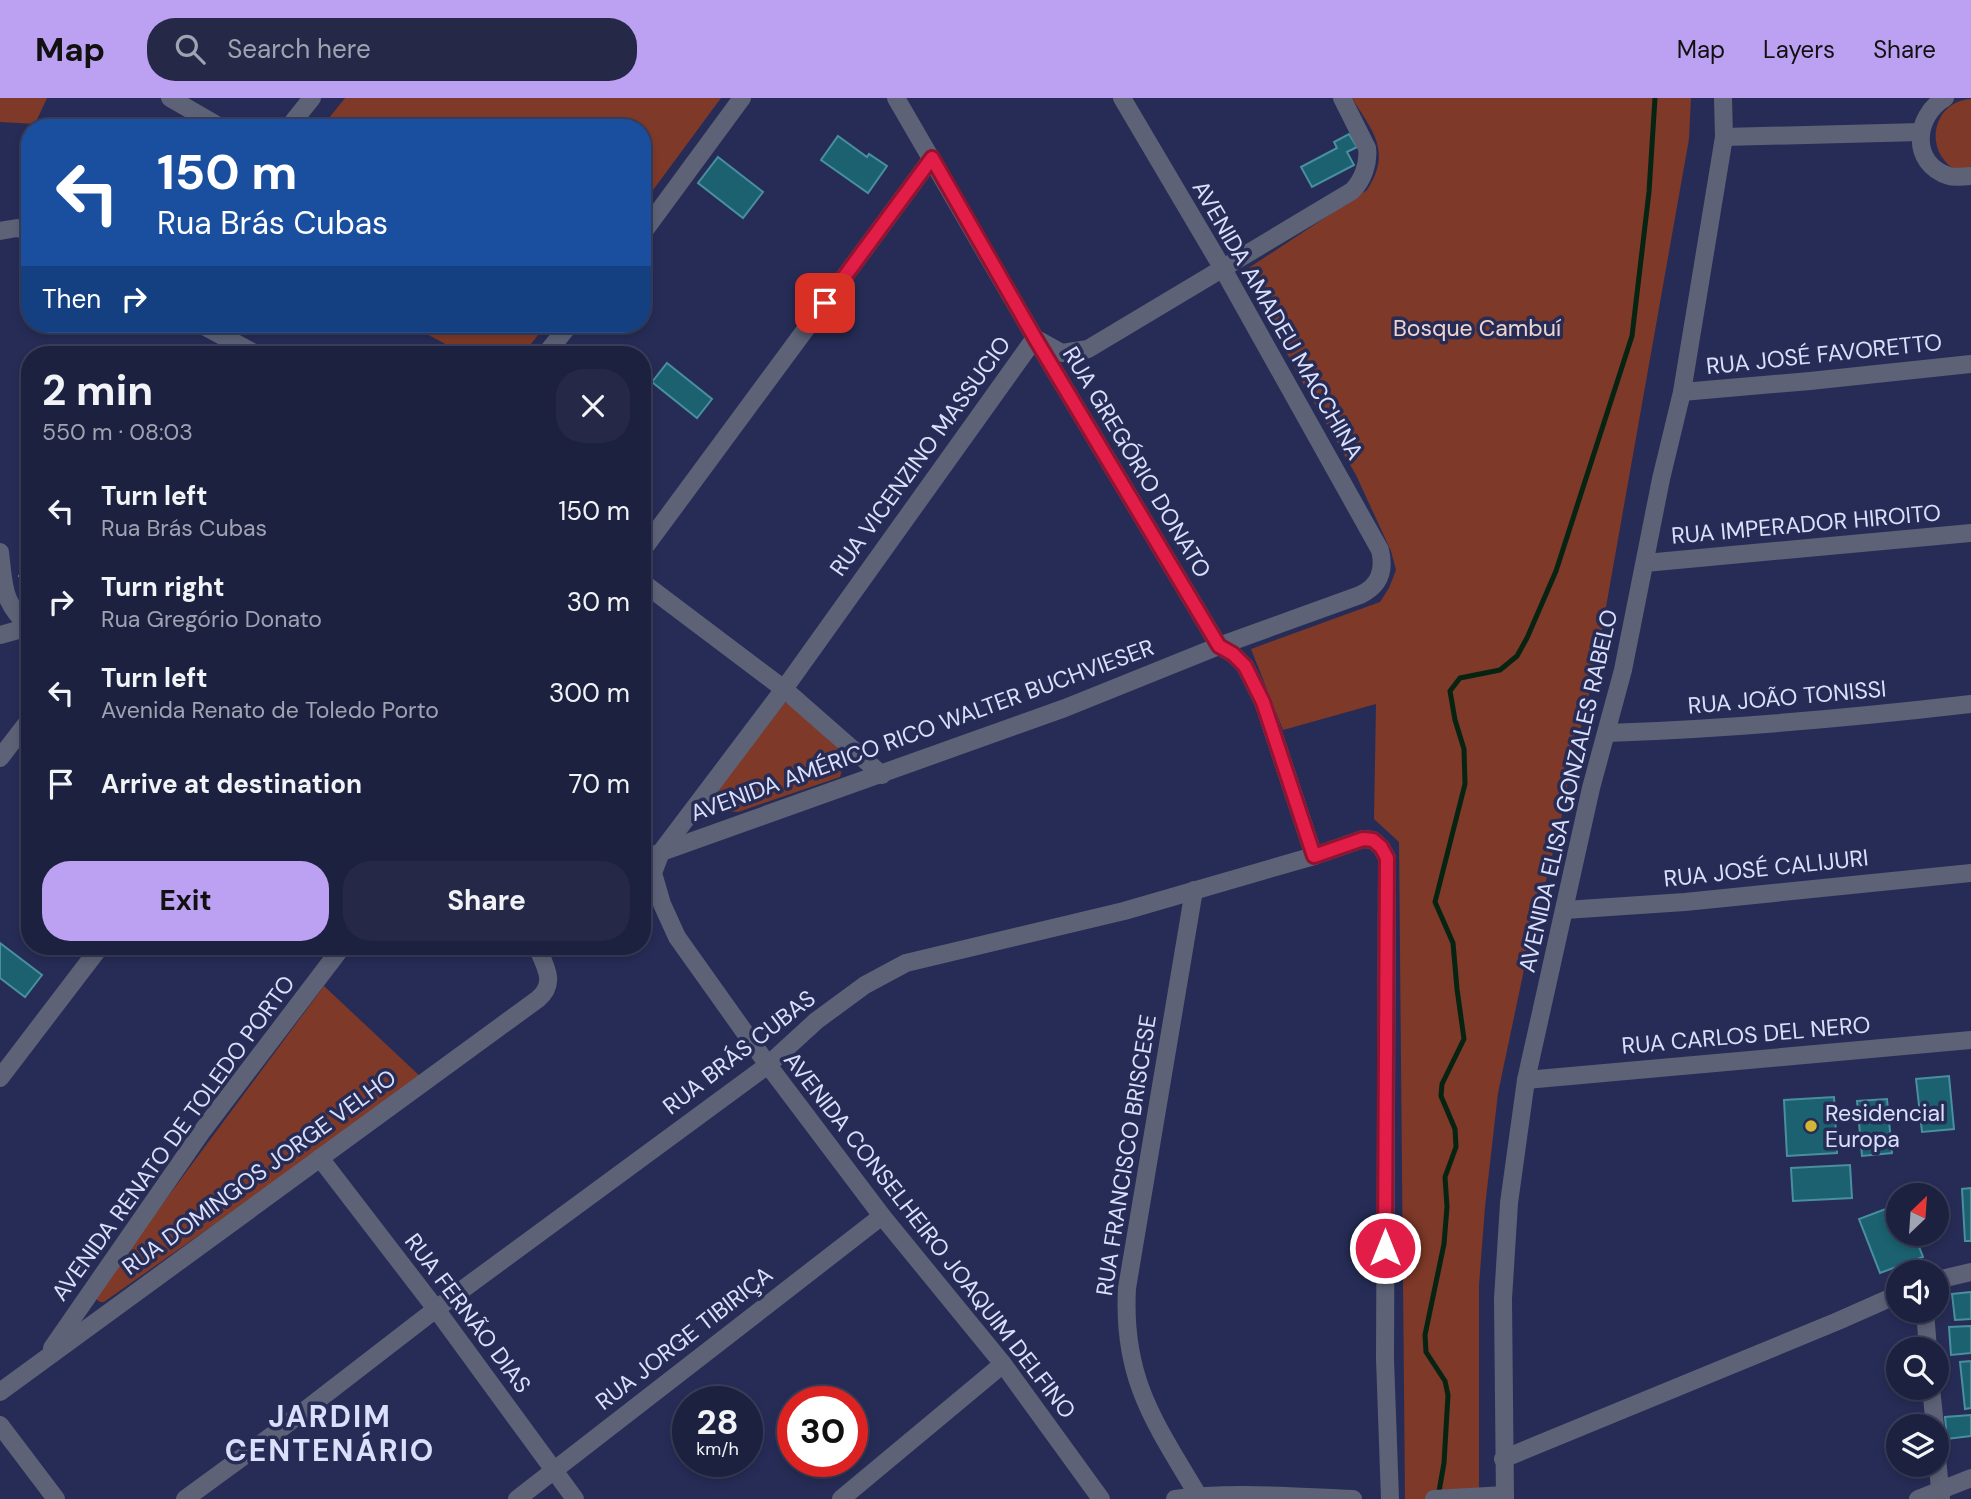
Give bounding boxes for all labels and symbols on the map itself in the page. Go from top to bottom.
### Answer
street label: AVENIDA AMADEU MACCHINA [1186,175,1370,465]
pin [795,273,855,333]
park label: Bosque Cambuí [1393,313,1562,343]
street label: RUA JOSÉ FAVORETTO [1705,327,1943,381]
street label: RUA VICENZINO MASSUCIO [823,330,1017,582]
street label: RUA GREGÓRIO DONATO [1056,341,1218,583]
street label: RUA IMPERADOR HIROITO [1670,497,1942,551]
street label: AVENIDA ELISA GONZALES RABELO [1512,607,1624,975]
street label: AVENIDA AMÉRICO RICO WALTER BUCHVIESER [686,632,1158,828]
street label: RUA JOÃO TONISSI [1687,673,1887,721]
street label: RUA JOSÉ CALIJURI [1662,842,1870,894]
street label: AVENIDA RENATO DE TOLEDO PORTO [45,969,301,1307]
street label: RUA BRÁS CUBAS [657,983,821,1121]
street label: RUA CARLOS DEL NERO [1620,1009,1872,1061]
street label: RUA FRANCISCO BRISCESE [1089,1012,1163,1298]
street label: AVENIDA CONSELHEIRO JOAQUIM DELFINO [777,1045,1083,1425]
street label: RUA DOMINGOS JORGE VELHO [116,1062,402,1282]
place label: Residencial Europa [1825,1098,1945,1154]
marker: Residencial Europa [1803,1118,1819,1134]
north arrow [1886,1183,1950,1246]
position arrow [1348,1211,1422,1285]
street label: RUA FERNÃO DIAS [398,1227,538,1399]
street label: RUA JORGE TIBIRIÇA [589,1259,779,1417]
speed limit sign: 30 [777,1386,868,1477]
district label: JARDIM CENTENÁRIO [225,1397,435,1470]

